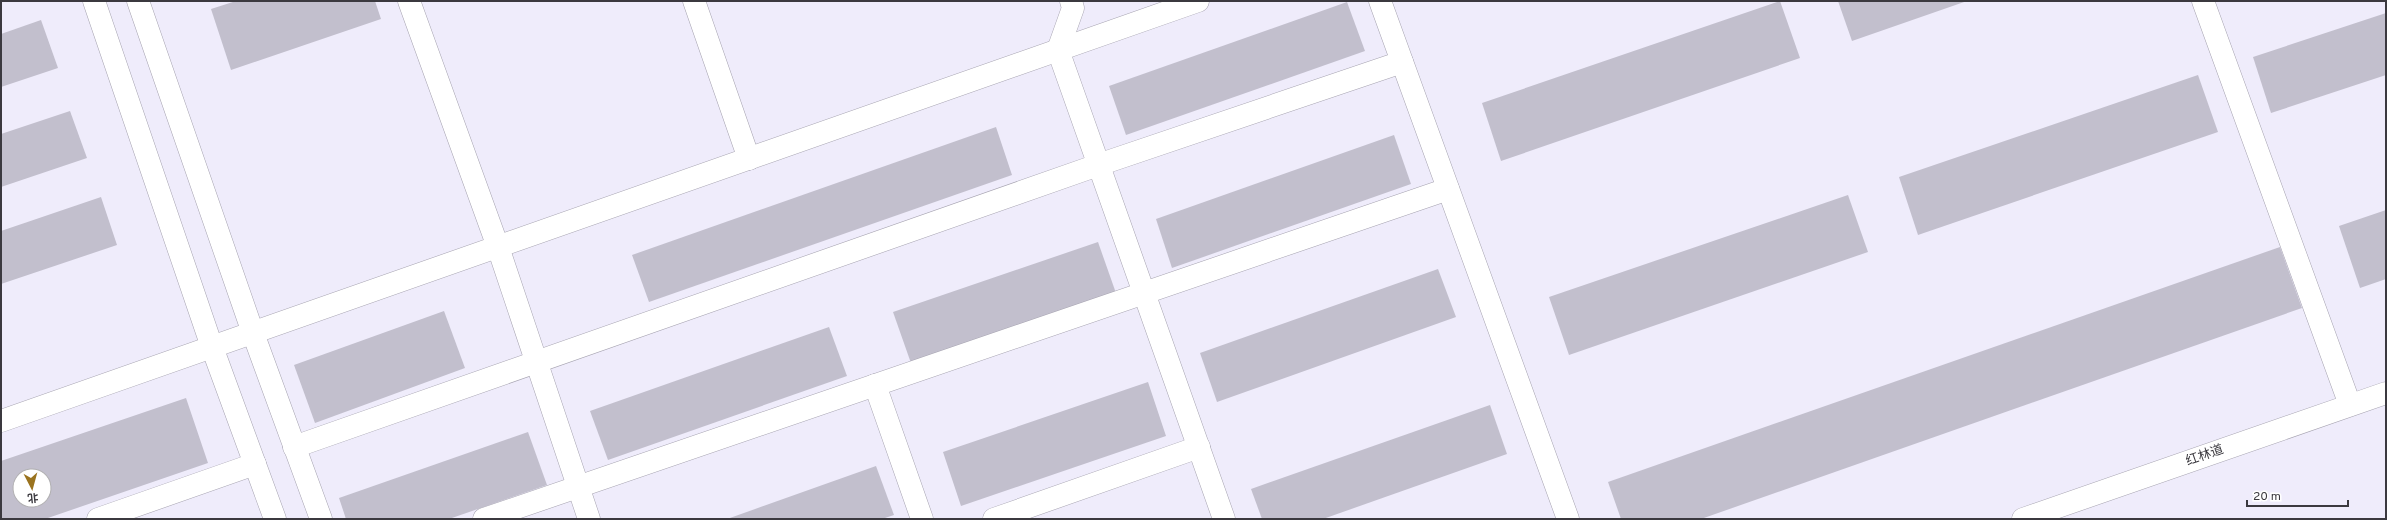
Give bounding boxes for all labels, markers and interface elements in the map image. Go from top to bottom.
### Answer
street label: 红林道 [2184,441,2226,470]
north arrow [12,468,52,508]
scale bar [2247,482,2348,508]
text: 北 [27,489,39,504]
text: 20 m [2253,489,2281,505]

